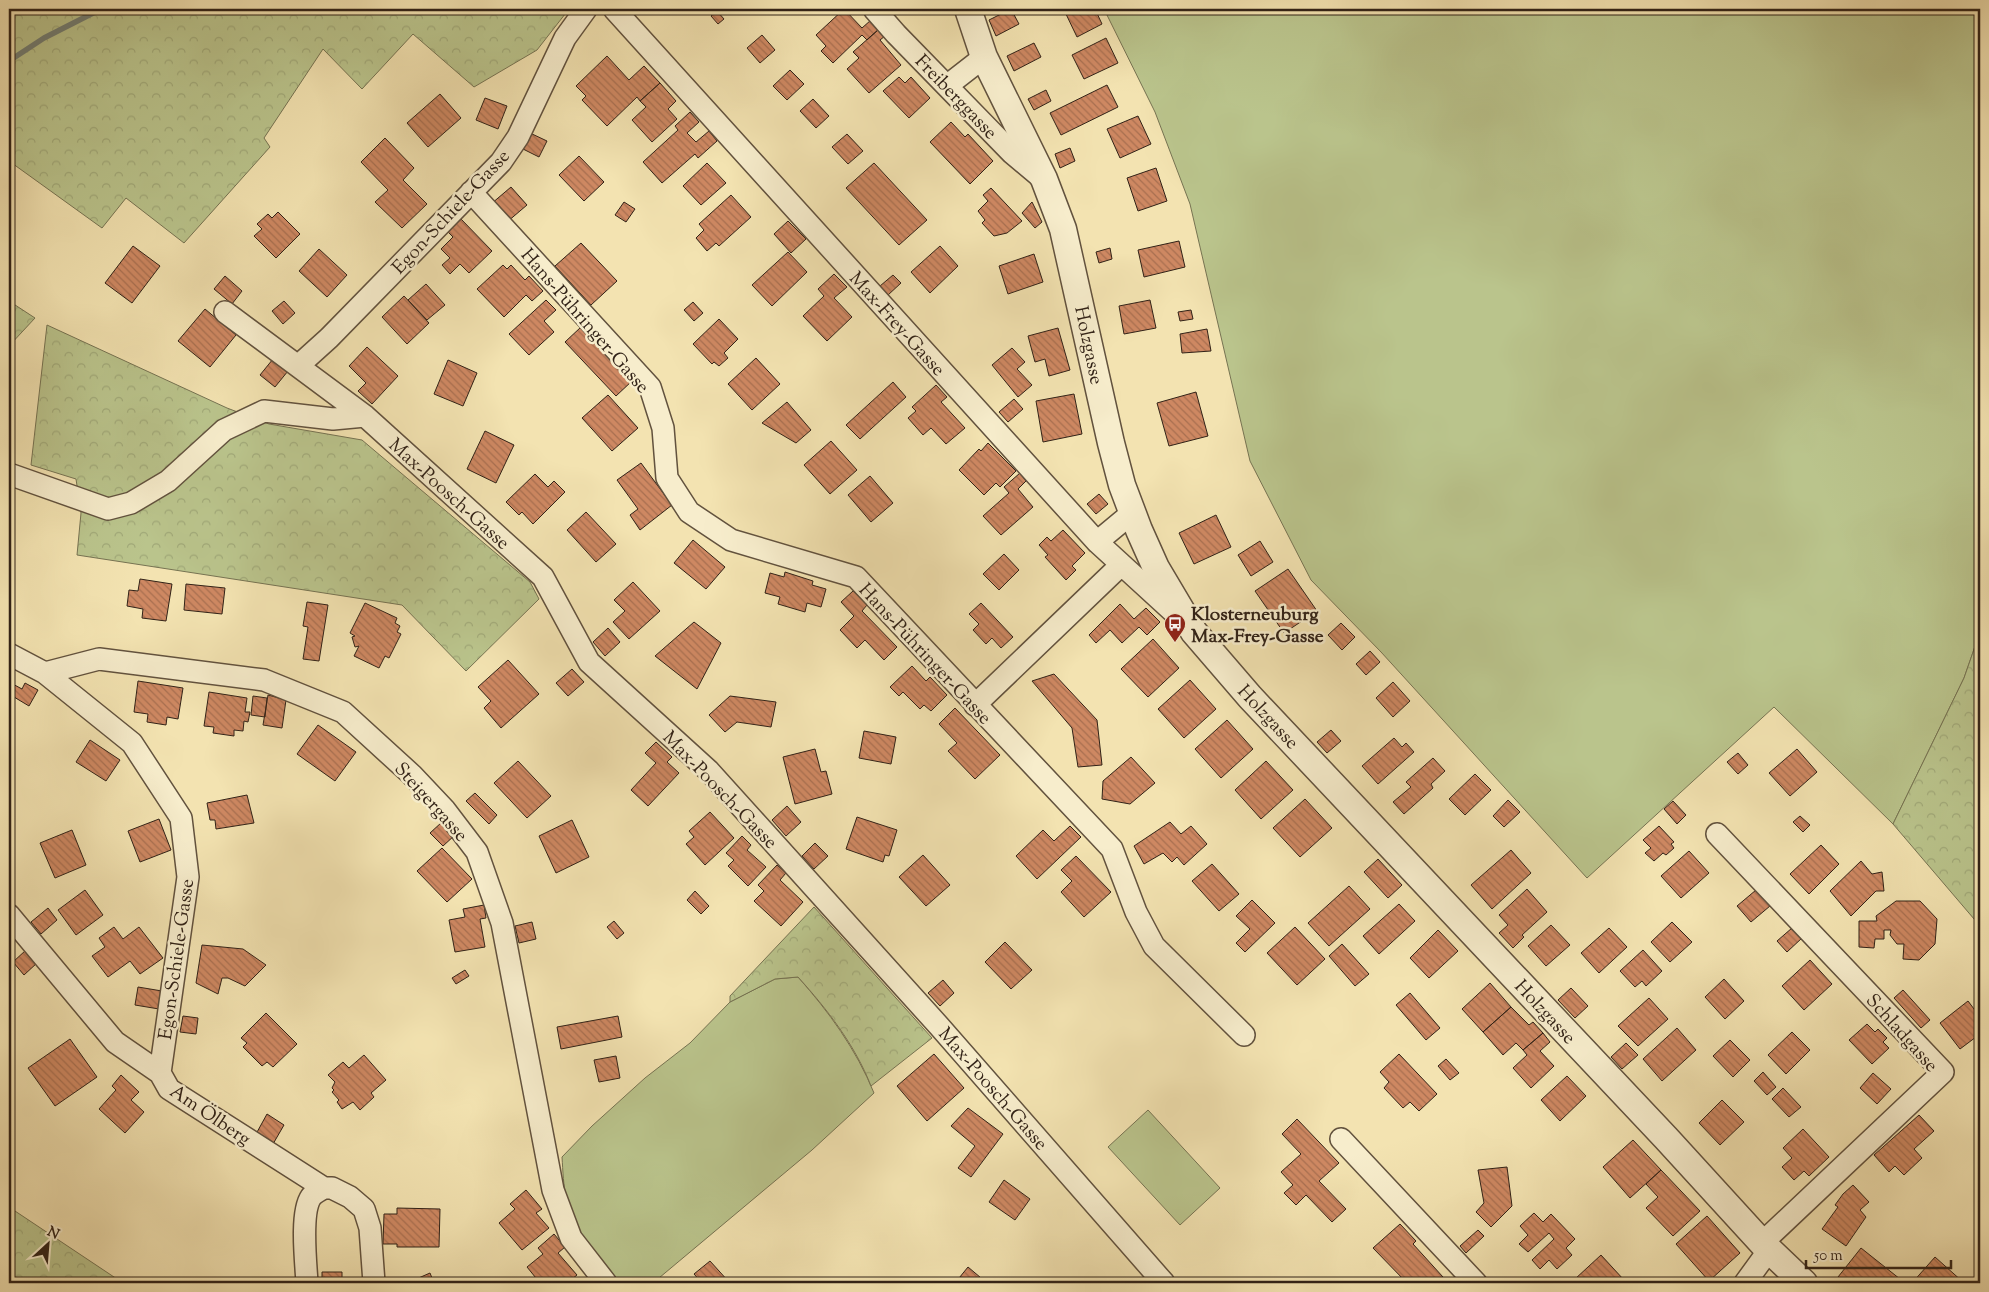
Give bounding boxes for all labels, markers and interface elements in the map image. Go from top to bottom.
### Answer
street label: Freiberggasse [908,49,1003,146]
street label: Egon-Schiele-Gasse [387,144,517,281]
street label: Hans-Pühringer-Gasse [513,243,655,400]
street label: Max-Frey-Gasse [842,266,951,383]
street label: Holzgasse [1066,304,1109,387]
street label: Max-Poosch-Gasse [382,433,515,557]
street label: Hans-Pühringer-Gasse [851,578,997,732]
place label: Klosterneuburg Max-Frey-Gasse [1191,602,1324,651]
bus stop icon: Klosterneuburg Max-Frey-Gasse [1163,612,1187,643]
street label: Holzgasse [1230,679,1304,756]
street label: Max-Poosch-Gasse [656,726,783,856]
street label: Steigergasse [387,757,473,849]
street label: Egon-Schiele-Gasse [153,877,202,1041]
street label: Holzgasse [1507,974,1581,1051]
street label: Schladgasse [1859,989,1944,1079]
street label: Max-Poosch-Gasse [931,1022,1053,1157]
street label: Am Ölberg [164,1079,255,1153]
north arrow [22,1220,72,1270]
text: N [43,1223,62,1246]
scale bar [1806,1237,1952,1269]
text: 50 m [1813,1246,1843,1267]

